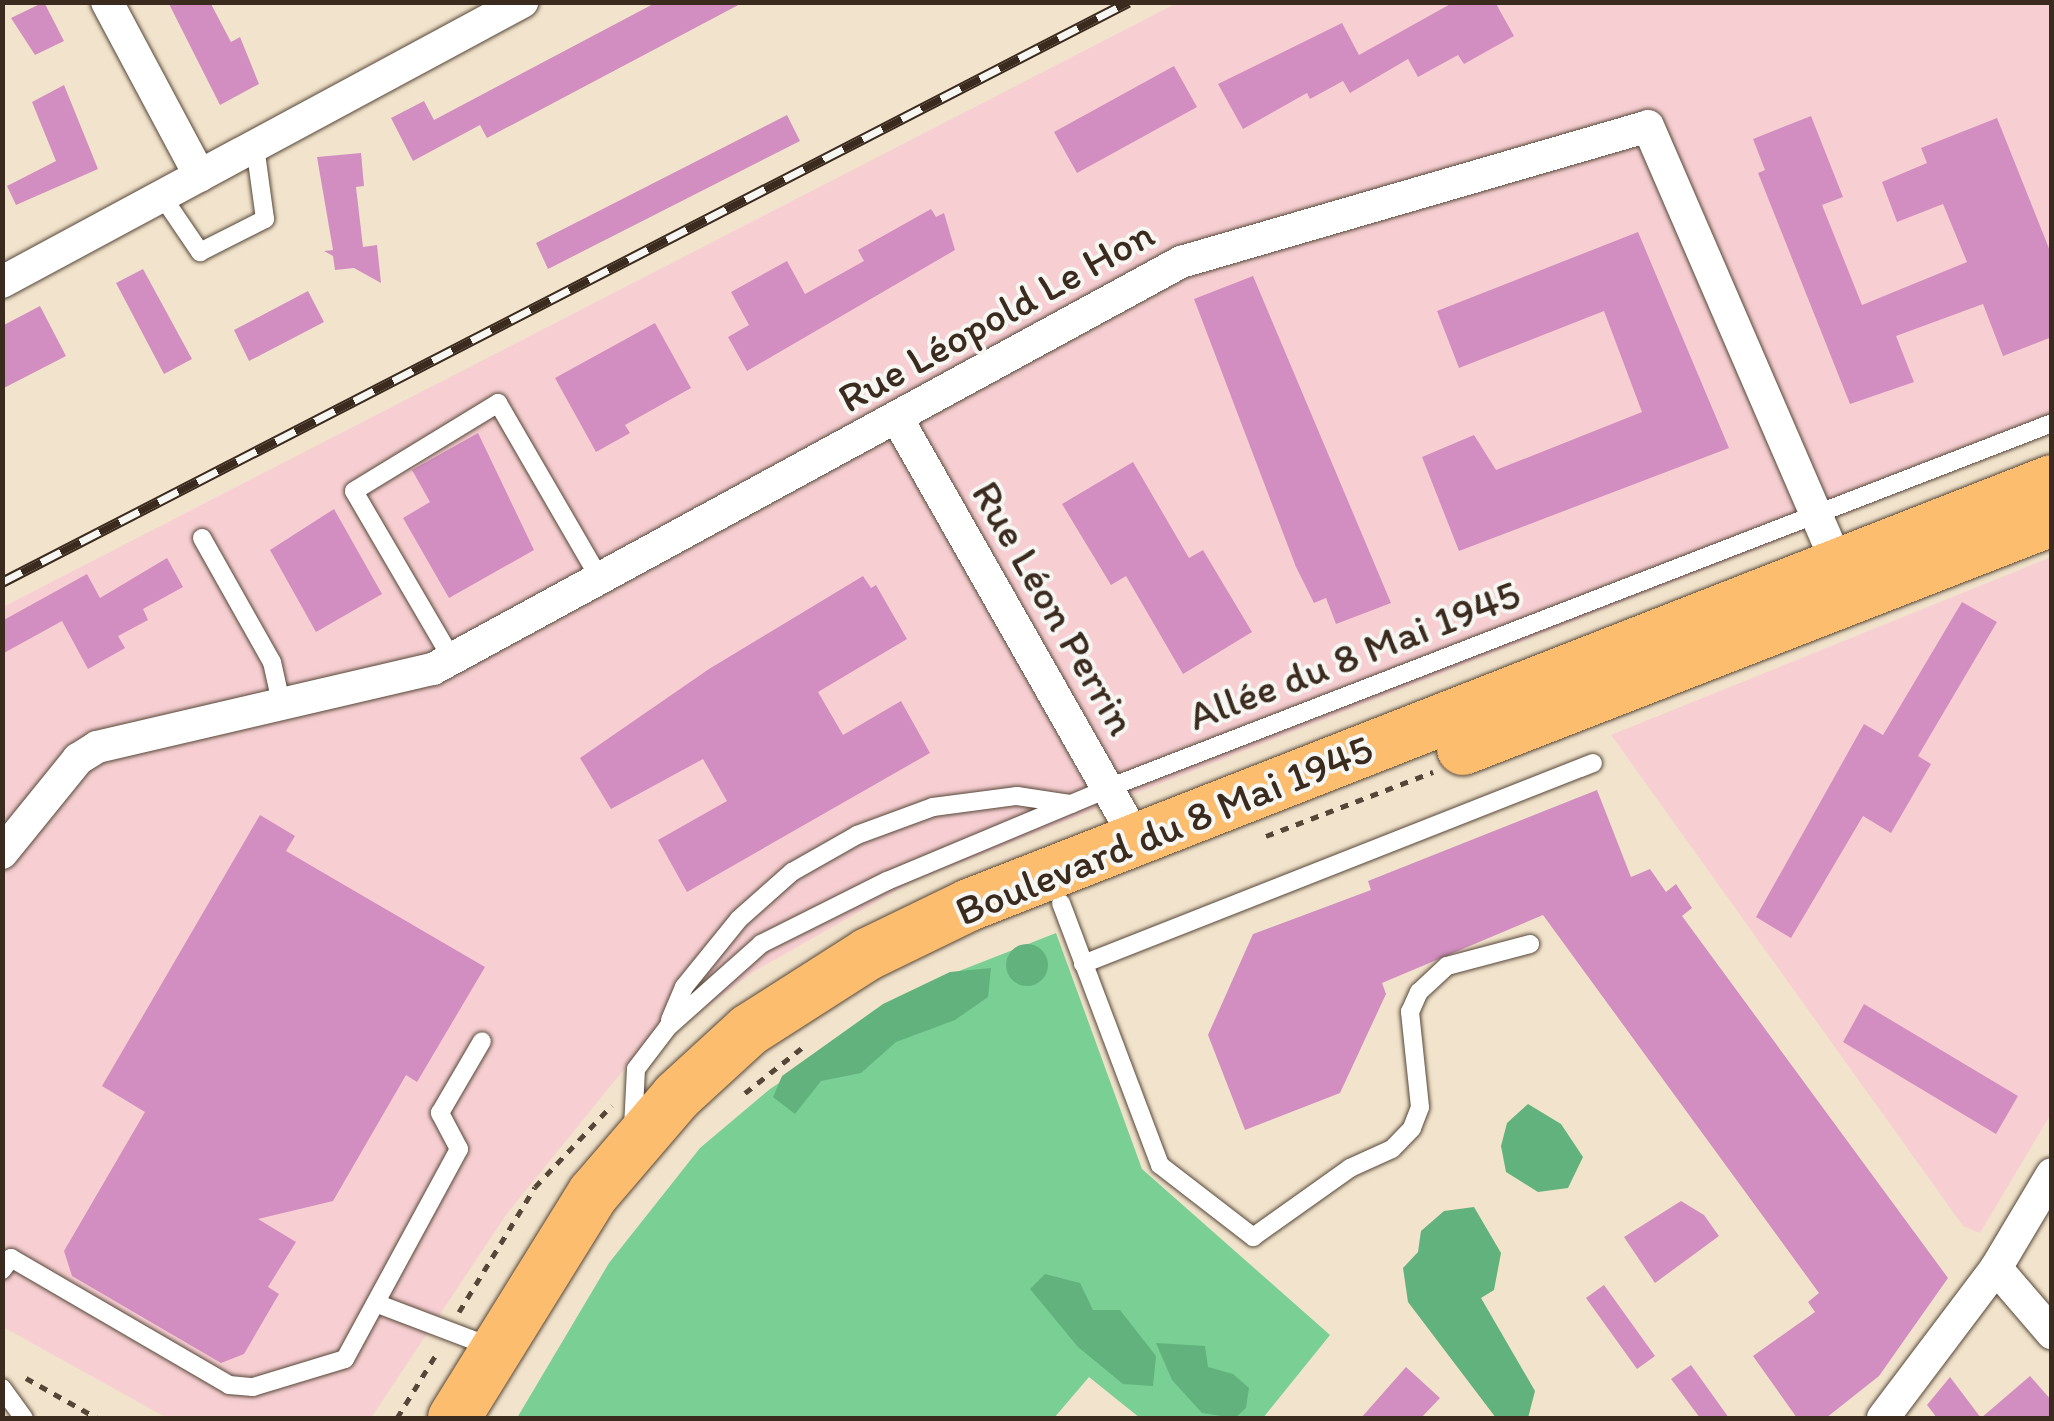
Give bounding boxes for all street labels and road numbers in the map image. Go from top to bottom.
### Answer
street label: Rue Léopold Le Hon [829,208,1163,424]
street label: Rue Léon Perrin [961,473,1147,743]
street label: Allée du 8 Mai 1945 [1181,568,1527,742]
street label: Boulevard du 8 Mai 1945 [948,723,1380,937]

